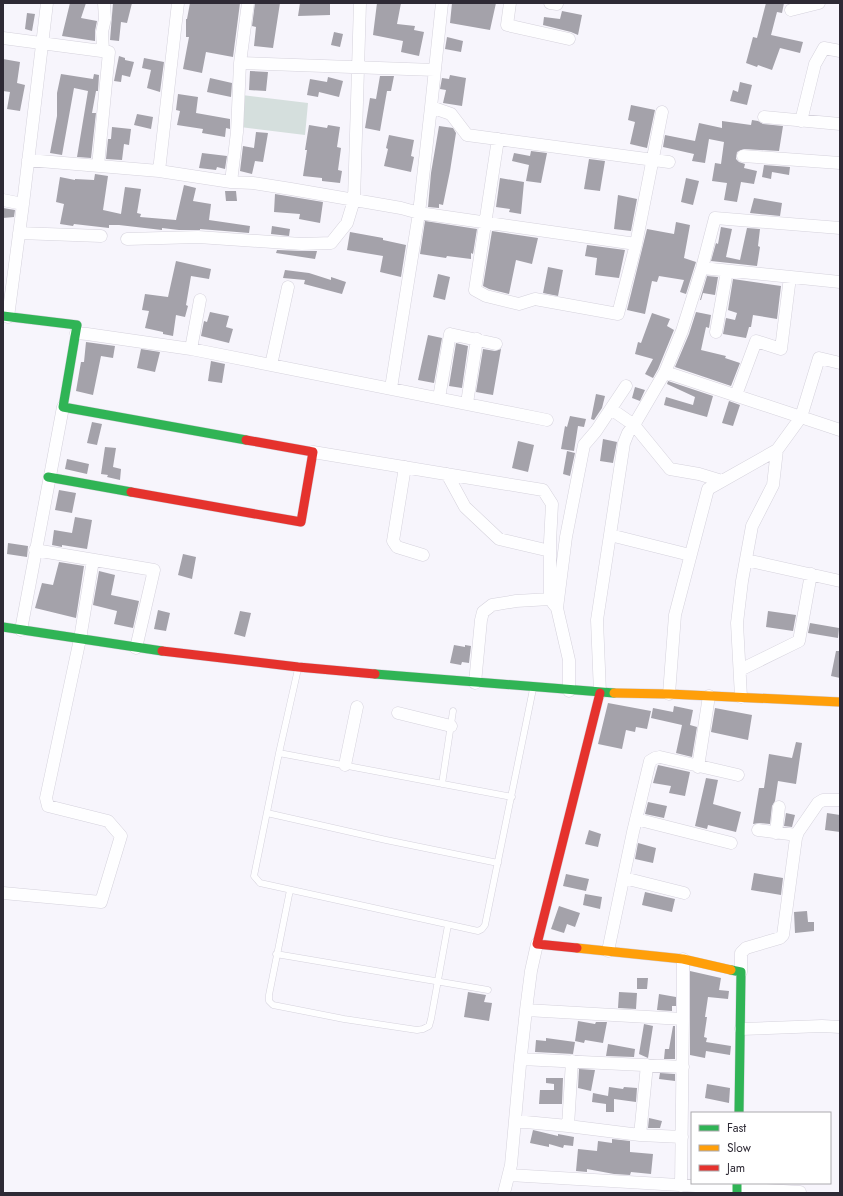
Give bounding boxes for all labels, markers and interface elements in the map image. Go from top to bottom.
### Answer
legend [691,1112,831,1184]
text: Fast [727,1119,746,1137]
text: Slow [727,1139,752,1157]
text: Jam [725,1159,745,1177]

